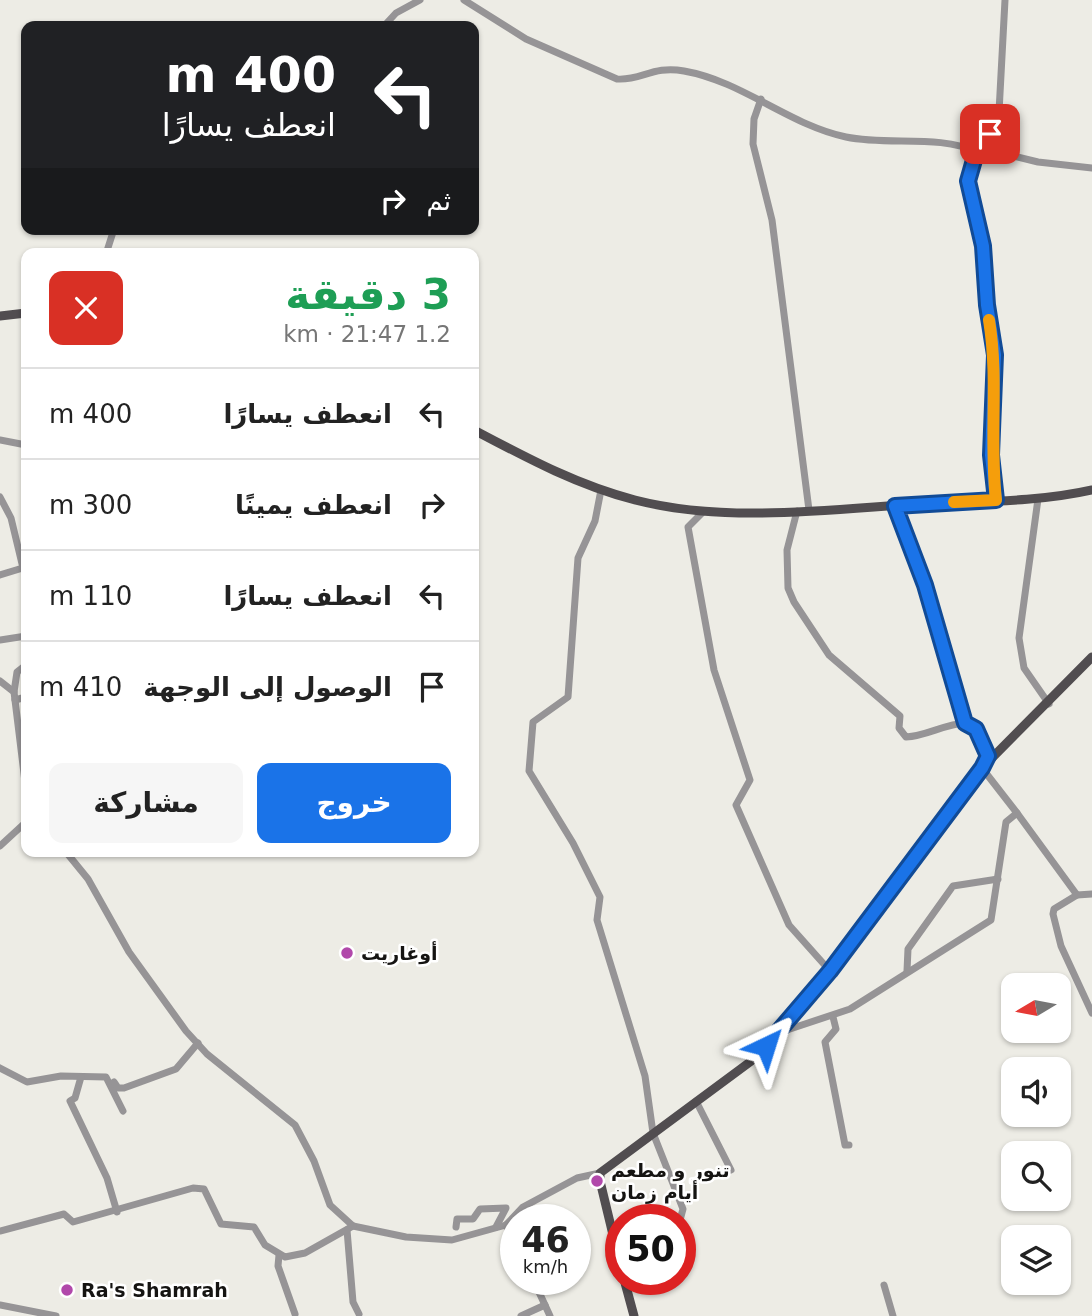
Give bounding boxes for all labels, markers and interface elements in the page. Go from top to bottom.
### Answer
text: 400 m [166,47,336,104]
icon: left [360,49,451,140]
pin [960,104,1020,164]
text: انعطف يسارًا [162,106,336,144]
icon: arrive [971,115,1009,153]
icon: right [374,182,412,220]
text: ثم [426,186,451,216]
text: 3 دقيقة [285,270,451,319]
button: close [49,271,123,345]
text: 1.2 km · 21:47 [283,321,451,347]
icon: left [413,395,451,433]
text: 400 m [49,399,132,429]
text: انعطف يسارًا [223,399,392,429]
icon: right [413,486,451,524]
text: 300 m [49,490,132,520]
text: انعطف يمينًا [235,490,392,520]
icon: left [413,577,451,615]
text: 110 m [49,581,132,611]
text: انعطف يسارًا [223,581,392,611]
icon: arrive [413,668,451,706]
text: 410 m [39,672,122,702]
text: الوصول إلى الوجهة [143,672,392,702]
button: مشاركة [49,763,243,843]
button: خروج [257,763,451,843]
place label: أوغاريت [361,941,438,965]
marker: أوغاريت [339,945,355,961]
north arrow [1001,973,1071,1043]
map controls [1001,973,1071,1295]
position arrow [729,1009,803,1083]
button: sound [1001,1057,1071,1127]
button: search [1001,1141,1071,1211]
place label: تنور و مطعم أيام زمان [611,1159,730,1204]
marker: تنور و مطعم أيام زمان [589,1173,605,1189]
speed limit sign: 50 [605,1204,696,1295]
text: 46 [521,1220,570,1260]
button: layers [1001,1225,1071,1295]
text: km/h [523,1256,568,1277]
place label: Ra's Shamrah [81,1279,228,1301]
marker: Ra's Shamrah [59,1282,75,1298]

